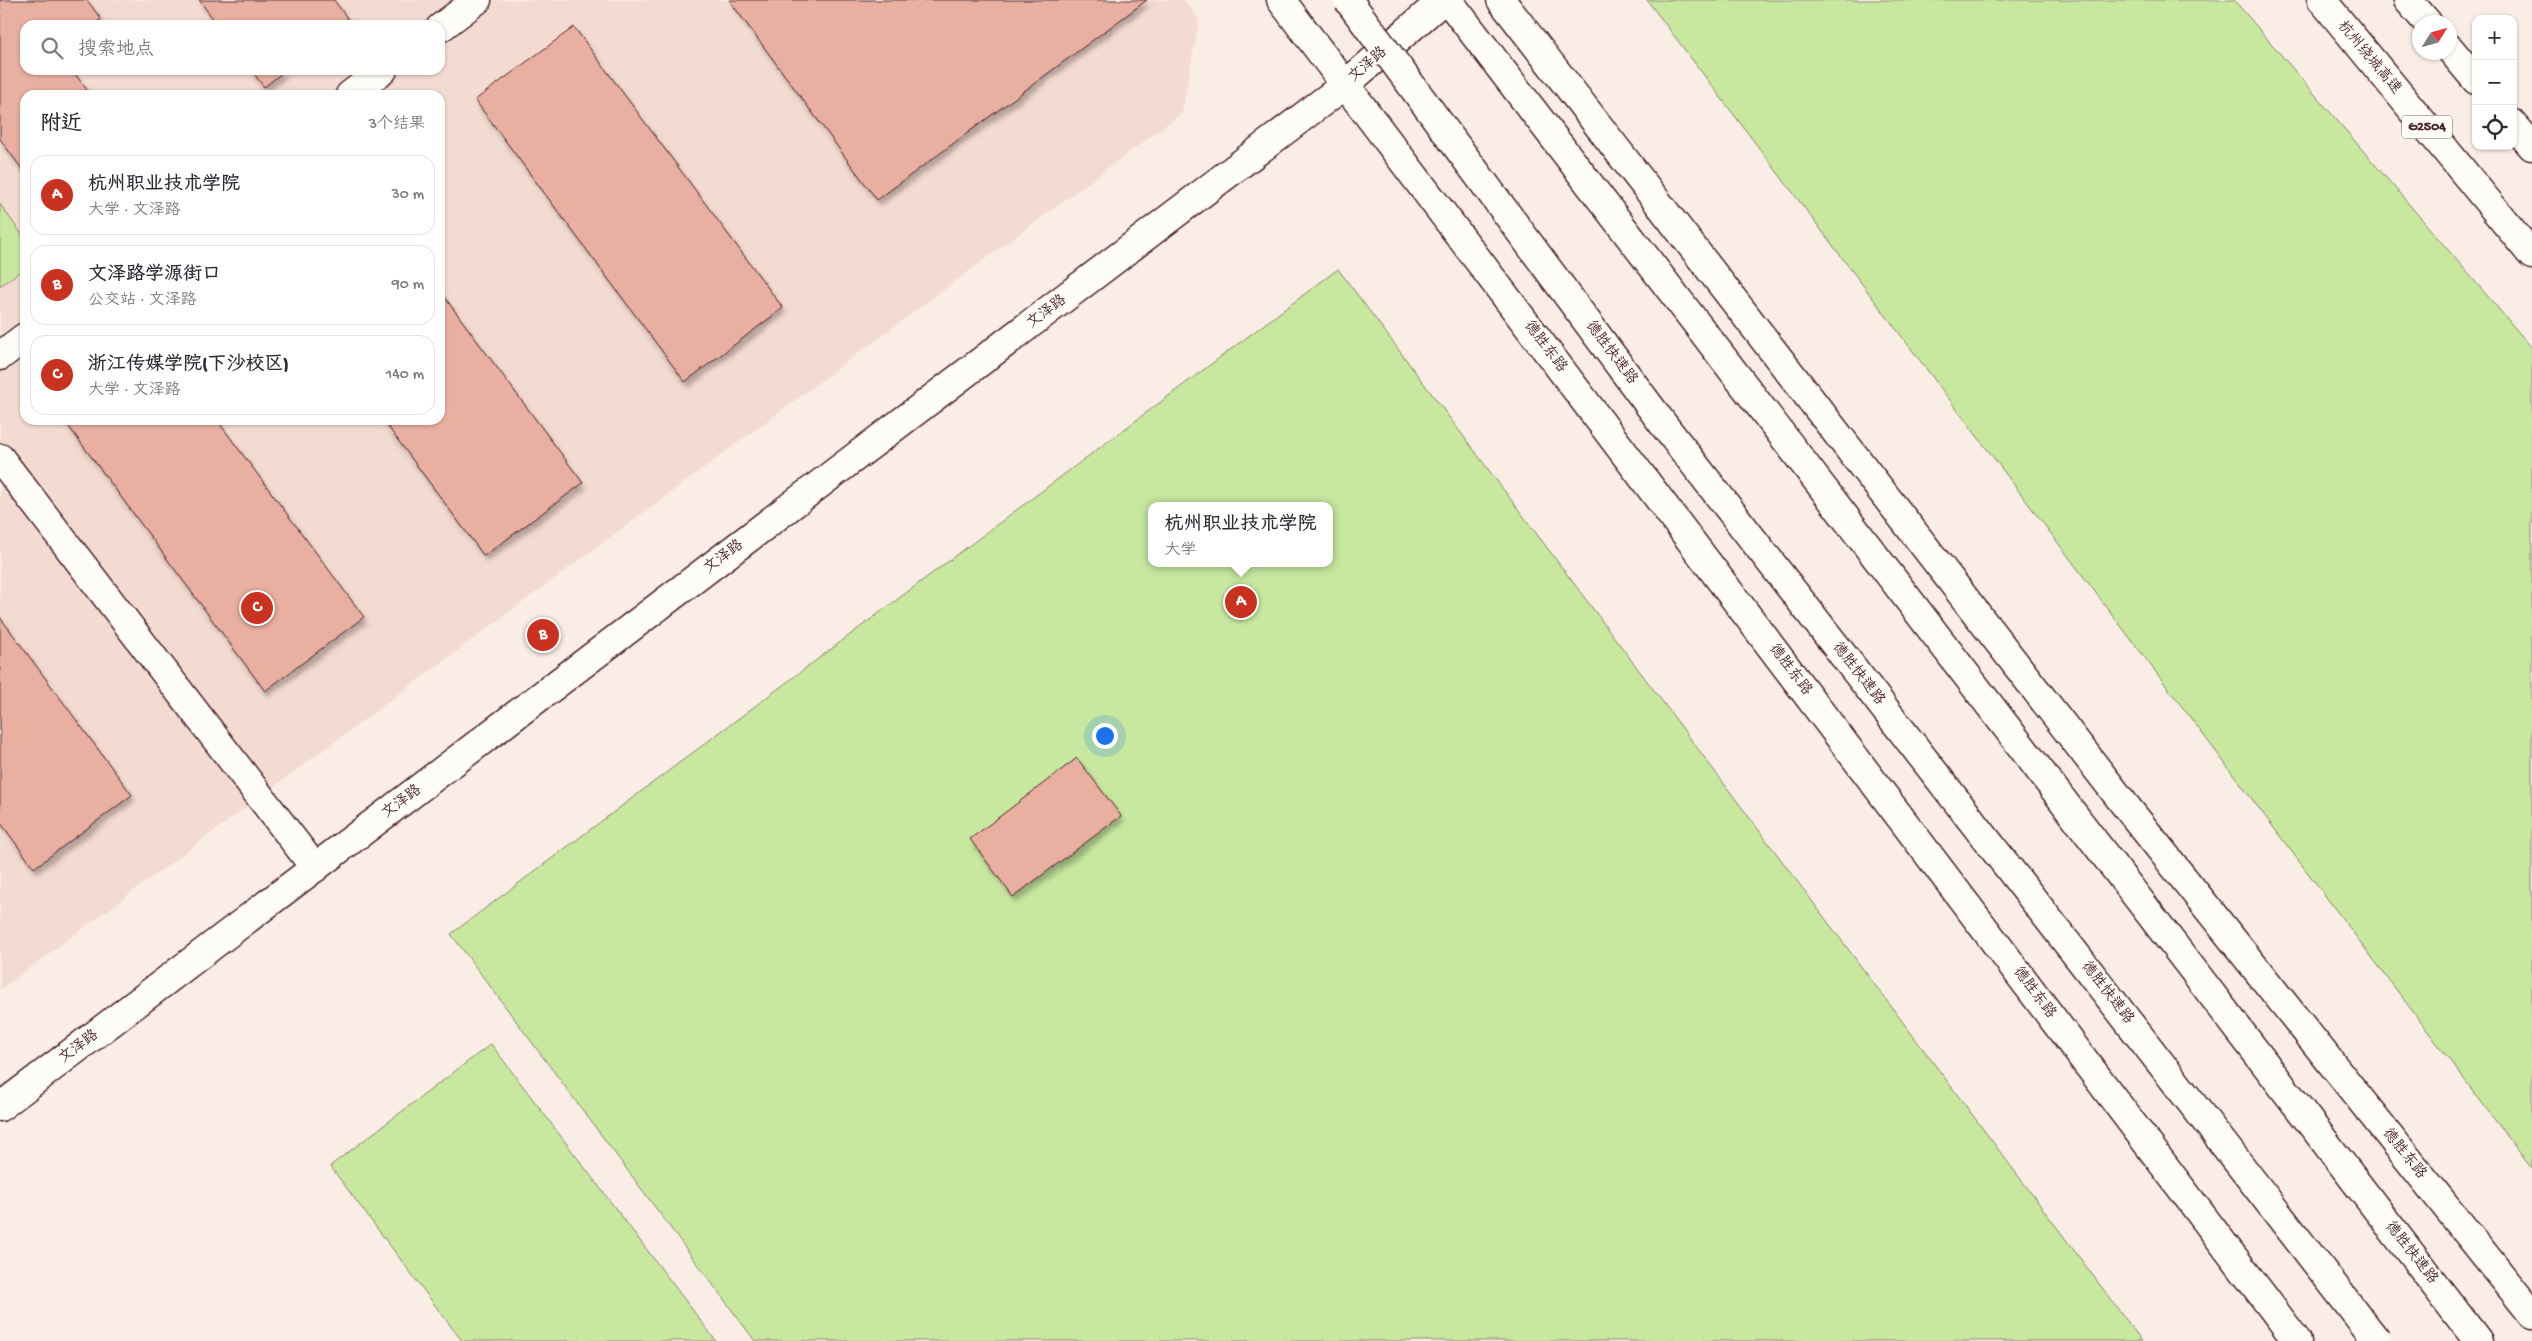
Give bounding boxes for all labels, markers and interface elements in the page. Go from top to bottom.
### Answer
north arrow [2412,15,2457,60]
map controls [2472,15,2517,150]
button: + [2472,15,2517,60]
street label: 杭州绕城高速 [2333,17,2406,98]
search box [20,20,445,75]
icon: search [38,34,66,62]
text: 搜索地点 [78,39,154,62]
street label: 文泽路 [1345,43,1391,87]
button: − [2472,60,2517,105]
button: locate [2472,105,2517,150]
text: 附近 [40,113,82,138]
road number: G2504 [2402,115,2452,138]
text: 3个结果 [369,116,425,135]
text: 杭州职业技术学院 [88,174,240,197]
text: A [52,186,62,205]
text: 30 m [391,186,424,205]
text: 大学 · 文泽路 [88,202,181,221]
text: 文泽路学源街口 [88,264,221,287]
text: B [53,276,61,295]
text: 90 m [392,276,424,295]
street label: 文泽路 [1024,291,1070,333]
text: 公交站 · 文泽路 [88,292,197,311]
street label: 德胜东路 [1520,317,1571,376]
street label: 德胜快速路 [1581,317,1642,388]
text: 浙江传媒学院(下沙校区) [88,354,289,377]
text: C [53,366,61,385]
text: 140 m [386,366,424,385]
text: 大学 · 文泽路 [88,382,181,401]
popup [1148,502,1333,567]
text: 杭州职业技术学院 [1164,514,1317,537]
street label: 文泽路 [701,536,747,578]
text: 大学 [1164,542,1197,561]
pin: A [1225,583,1257,621]
pin: C [241,589,273,627]
pin: B [527,616,559,654]
street label: 德胜快速路 [1828,638,1889,709]
street label: 德胜东路 [1765,640,1816,699]
your location [1092,723,1118,749]
street label: 文泽路 [379,781,425,823]
street label: 德胜快速路 [2077,957,2138,1028]
street label: 德胜东路 [2009,963,2060,1022]
street label: 文泽路 [56,1026,102,1068]
street label: 德胜东路 [2378,1124,2431,1183]
street label: 德胜快速路 [2381,1217,2442,1288]

